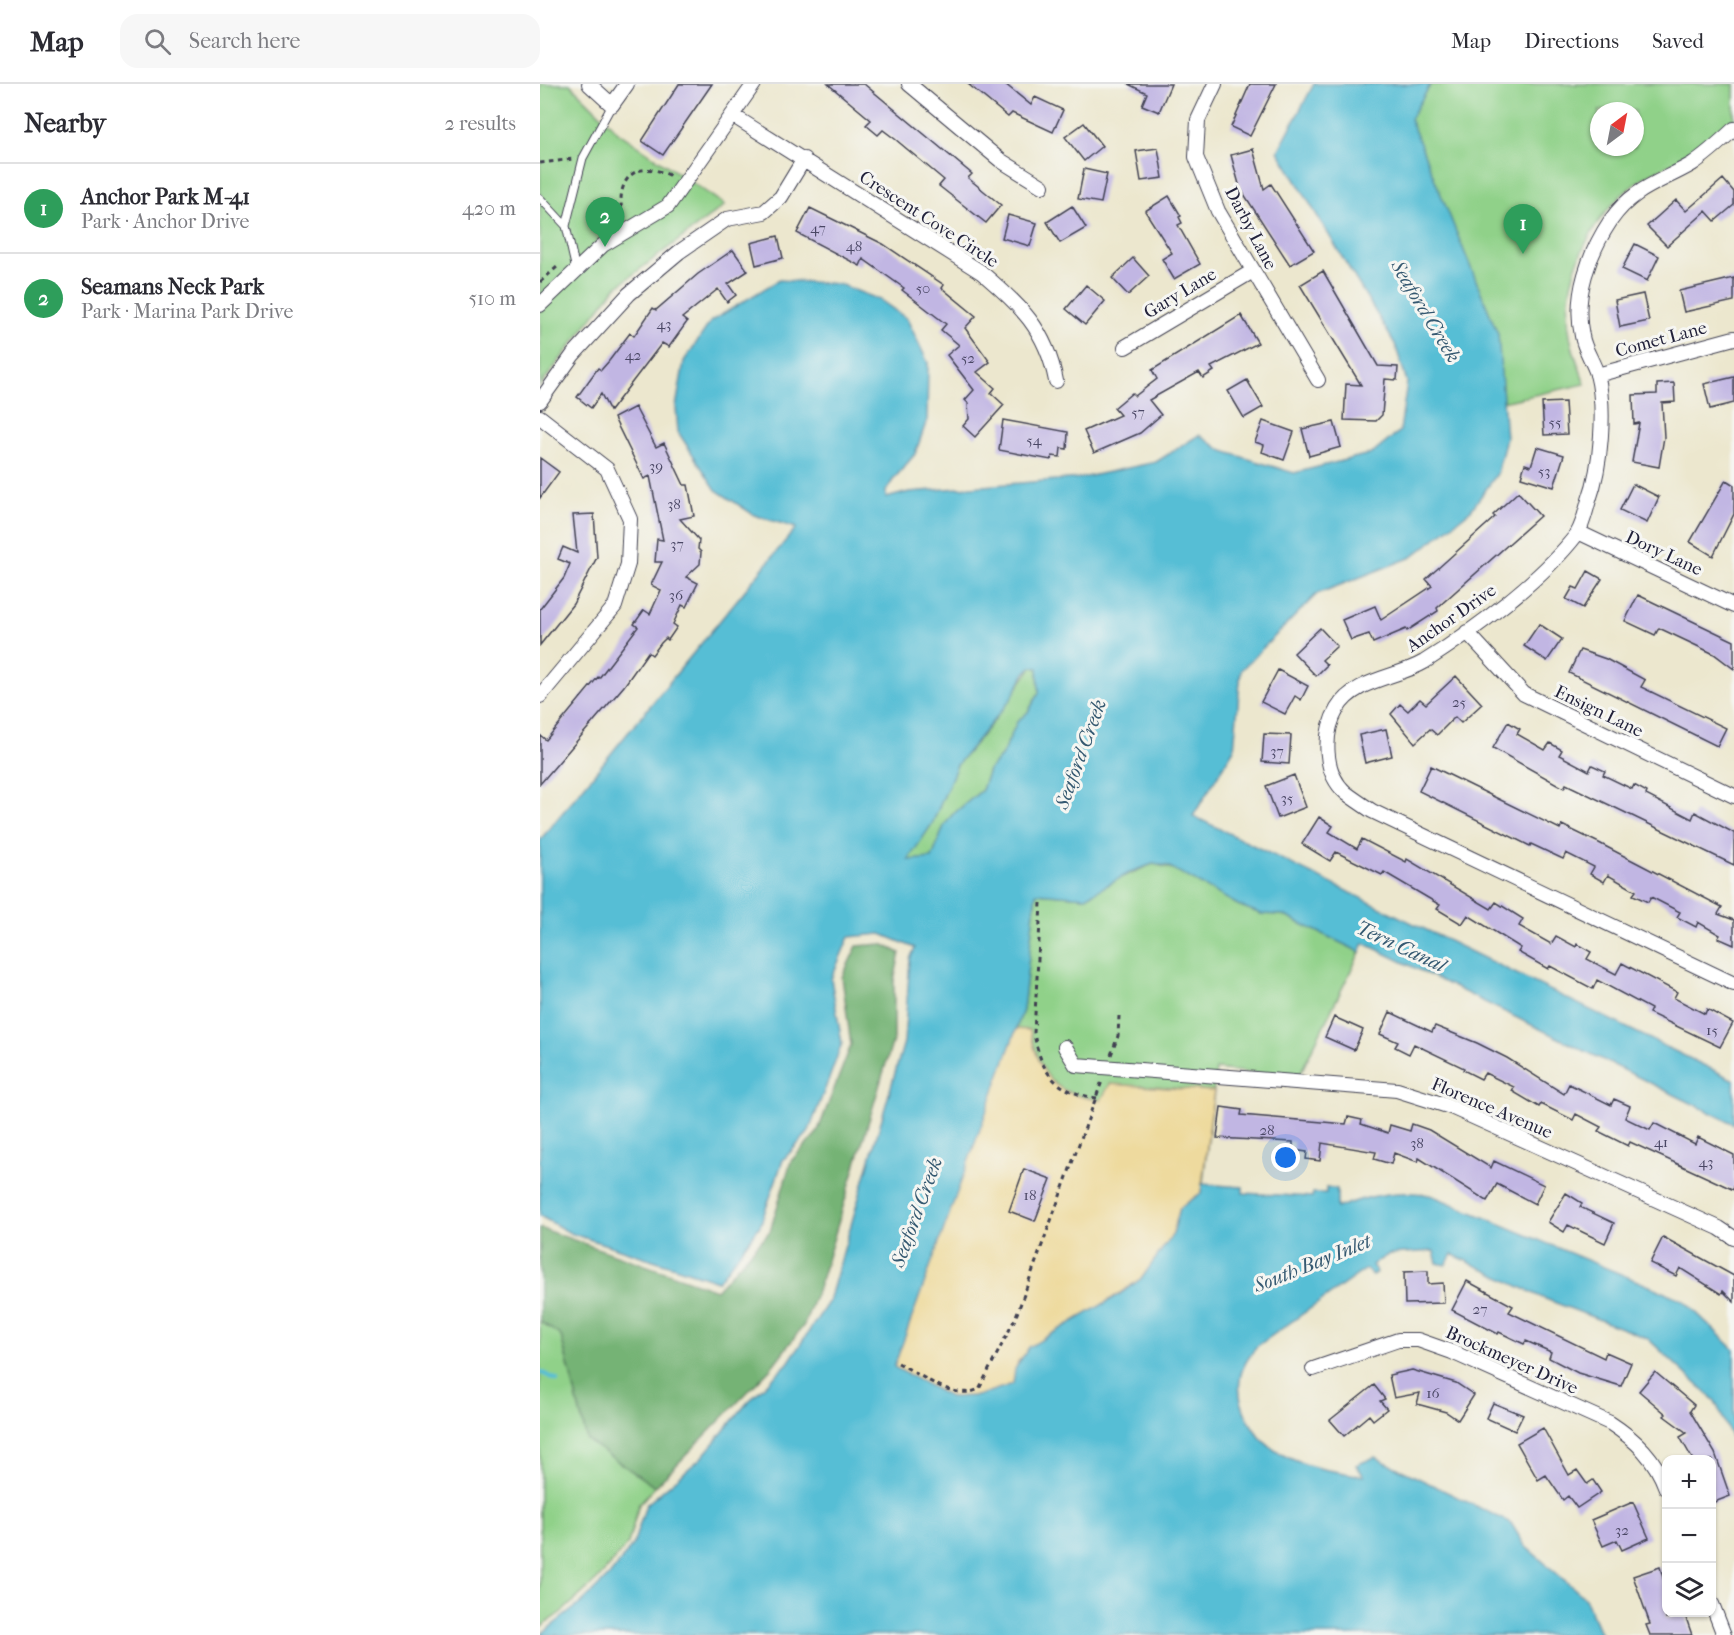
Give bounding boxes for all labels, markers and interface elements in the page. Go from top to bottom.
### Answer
search box [120,14,540,68]
text: Map [30,25,84,58]
icon: search [141,25,174,58]
text: Search here [189,28,300,54]
text: Map [1451,29,1491,53]
text: Directions [1524,29,1619,53]
text: Saved [1652,29,1704,53]
north arrow [1590,102,1644,156]
text: Nearby [24,108,106,139]
text: 2 results [445,112,516,135]
street label: Crescent Cove Circle [855,167,1002,272]
street label: Darby Lane [1220,183,1281,273]
text: Anchor Park M-41 [81,184,250,210]
text: 1 [40,197,47,220]
text: 420 m [462,197,516,220]
pin: 2 [586,198,624,247]
pin: 1 [1504,204,1542,254]
text: Park · Anchor Drive [81,210,249,233]
house number: 47 [810,219,826,237]
house number: 48 [846,237,862,255]
water label: Seaford Creek [1386,255,1465,366]
street label: Gary Lane [1140,264,1220,323]
text: Seamans Neck Park [81,274,264,300]
house number: 50 [916,279,930,297]
text: 2 [38,287,49,310]
text: 510 m [468,287,516,310]
text: Park · Marina Park Drive [81,300,293,323]
house number: 43 [656,315,672,333]
street label: Comet Lane [1613,317,1709,362]
house number: 42 [625,346,642,364]
house number: 52 [961,349,975,367]
house number: 57 [1131,403,1145,421]
house number: 55 [1549,413,1561,431]
house number: 54 [1026,431,1043,449]
house number: 39 [649,457,663,475]
house number: 53 [1538,462,1550,480]
house number: 38 [667,495,681,513]
street label: Dory Lane [1622,527,1706,580]
house number: 37 [670,535,684,553]
street label: Anchor Drive [1402,580,1500,658]
house number: 36 [669,586,684,604]
street label: Ensign Lane [1551,681,1647,742]
house number: 25 [1452,693,1466,711]
water label: Seaford Creek [1050,696,1111,813]
house number: 37 [1270,742,1284,760]
house number: 35 [1281,789,1293,807]
water label: Tern Canal [1353,916,1451,978]
house number: 15 [1706,1021,1718,1039]
street label: Florence Avenue [1428,1074,1555,1143]
house number: 28 [1259,1121,1275,1139]
house number: 41 [1654,1133,1668,1151]
house number: 38 [1410,1134,1424,1152]
your location [1271,1143,1300,1172]
house number: 43 [1698,1153,1714,1171]
water label: Seaford Creek [886,1154,947,1271]
house number: 18 [1024,1186,1036,1204]
water label: South Bay Inlet [1249,1229,1376,1298]
house number: 27 [1473,1300,1487,1318]
street label: Brockmeyer Drive [1442,1322,1581,1399]
house number: 16 [1426,1384,1441,1402]
map controls [1662,1455,1716,1617]
button: + [1662,1455,1716,1509]
button: − [1662,1509,1716,1563]
house number: 32 [1615,1521,1629,1539]
button: layers [1662,1563,1716,1617]

